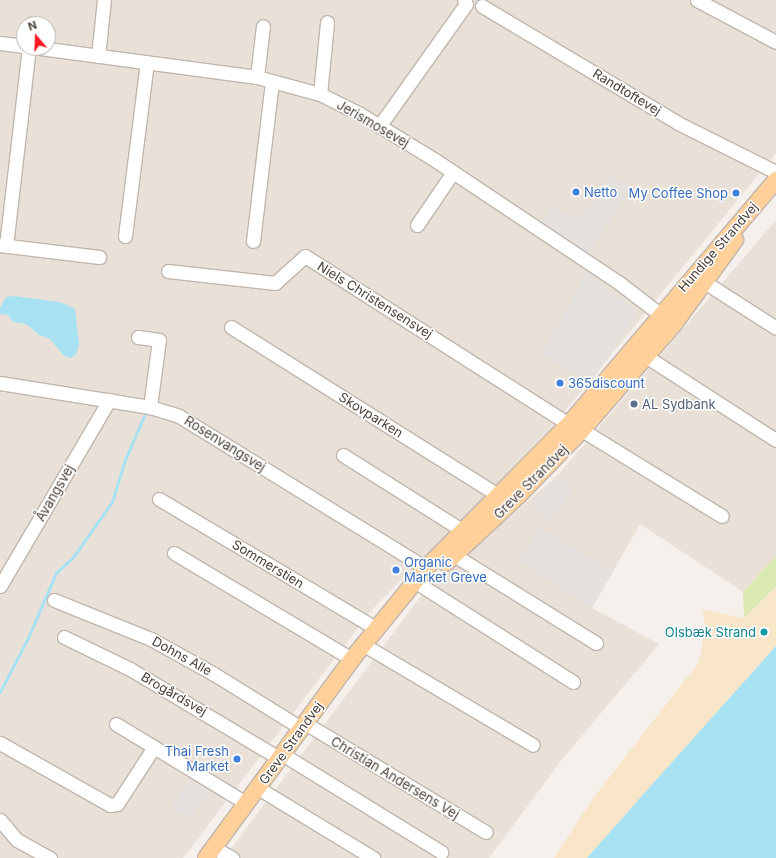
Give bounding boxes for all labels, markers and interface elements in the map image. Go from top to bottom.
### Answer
north arrow [16,16,56,56]
text: N [26,18,39,34]
street label: Randtoftevej [590,65,664,119]
street label: Jerismosevej [334,97,412,151]
place label: Netto [584,184,617,200]
place label: My Coffee Shop [629,185,728,201]
marker: Netto [571,187,581,197]
marker: My Coffee Shop [731,188,741,198]
street label: Hundige Strandvej [675,199,761,295]
street label: Niels Christensensvej [315,258,435,342]
place label: 365discount [568,375,645,391]
marker: 365discount [555,378,565,388]
street label: Skovparken [336,389,406,441]
place label: AL Sydbank [642,396,716,412]
marker: AL Sydbank [629,399,639,409]
street label: Rosenvangsvej [182,413,268,475]
street label: Greve Strandvej [491,442,571,522]
street label: Åvangsvej [33,462,77,524]
street label: Sommerstien [229,536,307,592]
place label: Organic Market Greve [404,555,487,586]
marker: Organic Market Greve [391,565,401,575]
place label: Olsbæk Strand [665,624,756,640]
marker: Olsbæk Strand [759,627,769,637]
street label: Dohns Alle [149,633,215,679]
street label: Brogårdsvej [138,669,210,719]
street label: Greve Strandvej [256,699,326,787]
street label: Christian Andersens Vej [328,733,462,823]
place label: Thai Fresh Market [165,744,229,775]
marker: Thai Fresh Market [232,754,242,764]

